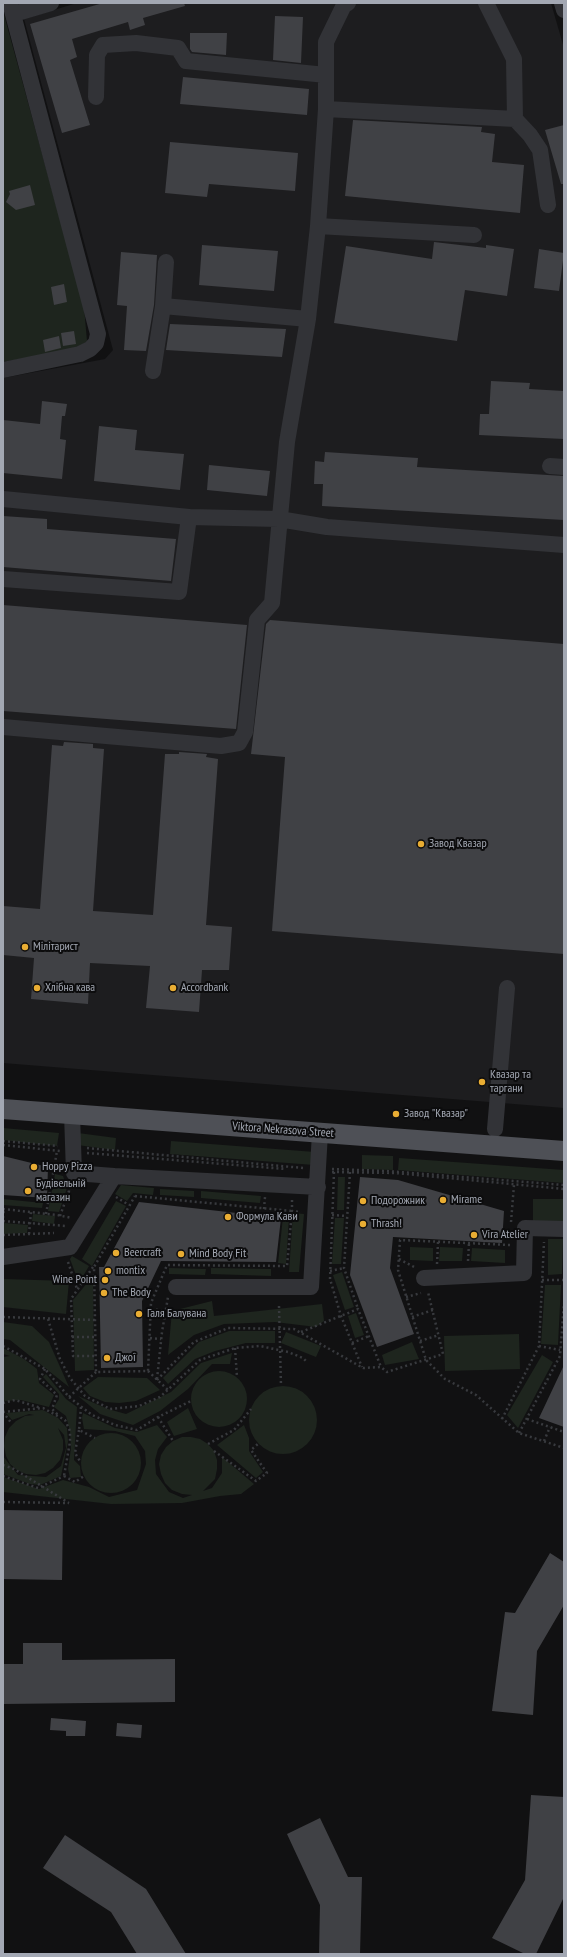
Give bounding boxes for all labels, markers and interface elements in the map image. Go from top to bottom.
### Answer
place label: Завод Квазар [429,837,487,851]
marker: Завод Квазар [416,839,426,849]
place label: Мілітарист [33,940,78,954]
marker: Мілітарист [20,942,30,952]
place label: Хлібна кава [45,981,95,995]
place label: Accordbank [181,981,228,995]
marker: Хлібна кава [32,983,42,993]
marker: Accordbank [168,983,178,993]
place label: Квазар та таргани [490,1068,531,1096]
marker: Квазар та таргани [477,1077,487,1087]
place label: Завод "Квазар" [404,1107,468,1121]
marker: Завод "Квазар" [391,1109,401,1119]
street label: Viktora Nekrasova Street [232,1119,334,1141]
place label: Hoppy Pizza [42,1160,92,1174]
marker: Hoppy Pizza [29,1162,39,1172]
place label: Будівельній магазин [36,1177,86,1205]
marker: Будівельній магазин [23,1186,33,1196]
place label: Mirame [451,1193,482,1207]
place label: Подорожник [371,1194,425,1208]
marker: Mirame [438,1195,448,1205]
marker: Подорожник [358,1196,368,1206]
place label: Формула Кави [236,1210,298,1224]
marker: Формула Кави [223,1212,233,1222]
place label: Thrash! [371,1217,402,1231]
marker: Thrash! [358,1219,368,1229]
place label: Vira Atelier [482,1228,528,1242]
marker: Vira Atelier [469,1230,479,1240]
place label: Beercraft [124,1246,161,1260]
place label: Mind Body Fit [189,1247,246,1261]
marker: Beercraft [111,1248,121,1258]
marker: Mind Body Fit [176,1249,186,1259]
place label: montix [116,1264,145,1278]
marker: montix [103,1266,113,1276]
place label: Wine Point [52,1273,97,1287]
marker: Wine Point [100,1275,110,1285]
place label: The Body [112,1286,151,1300]
marker: The Body [99,1288,109,1298]
place label: Галя Балувана [147,1307,206,1321]
marker: Галя Балувана [134,1309,144,1319]
place label: Джої [115,1351,136,1365]
marker: Джої [102,1353,112,1363]

